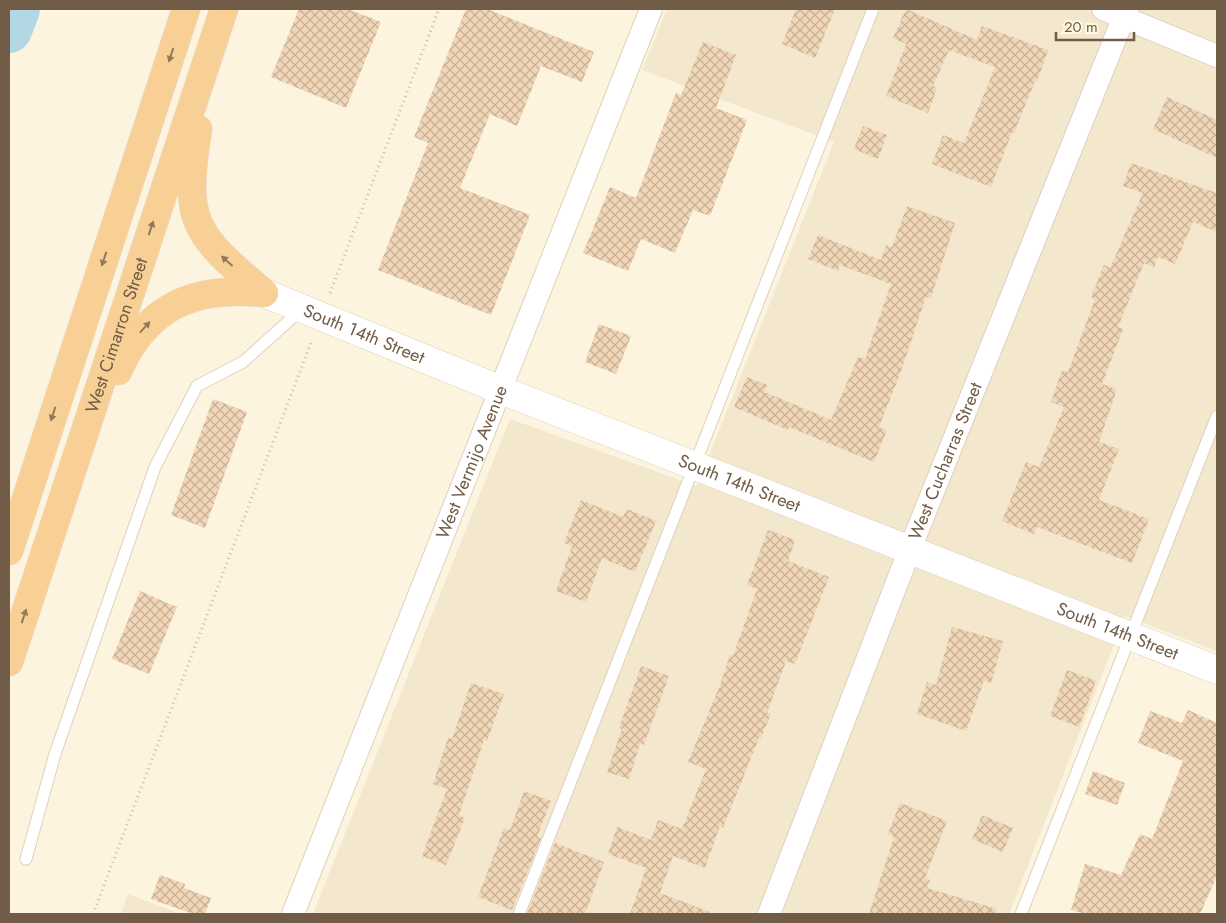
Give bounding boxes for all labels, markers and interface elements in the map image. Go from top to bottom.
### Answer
scale bar [1056,10,1134,42]
text: 20 m [1064,16,1098,38]
one-way arrow [167,48,175,63]
one-way arrow [148,221,155,236]
one-way arrow [100,252,107,267]
street label: West Cimarron Street [79,254,155,416]
one-way arrow [221,255,233,267]
street label: South 14th Street [299,297,429,371]
one-way arrow [140,321,151,334]
street label: West Cucharras Street [902,378,989,544]
street label: West Vermijo Avenue [430,381,514,543]
one-way arrow [49,407,57,422]
street label: South 14th Street [674,448,805,519]
street label: South 14th Street [1053,595,1183,667]
one-way arrow [21,608,28,623]

